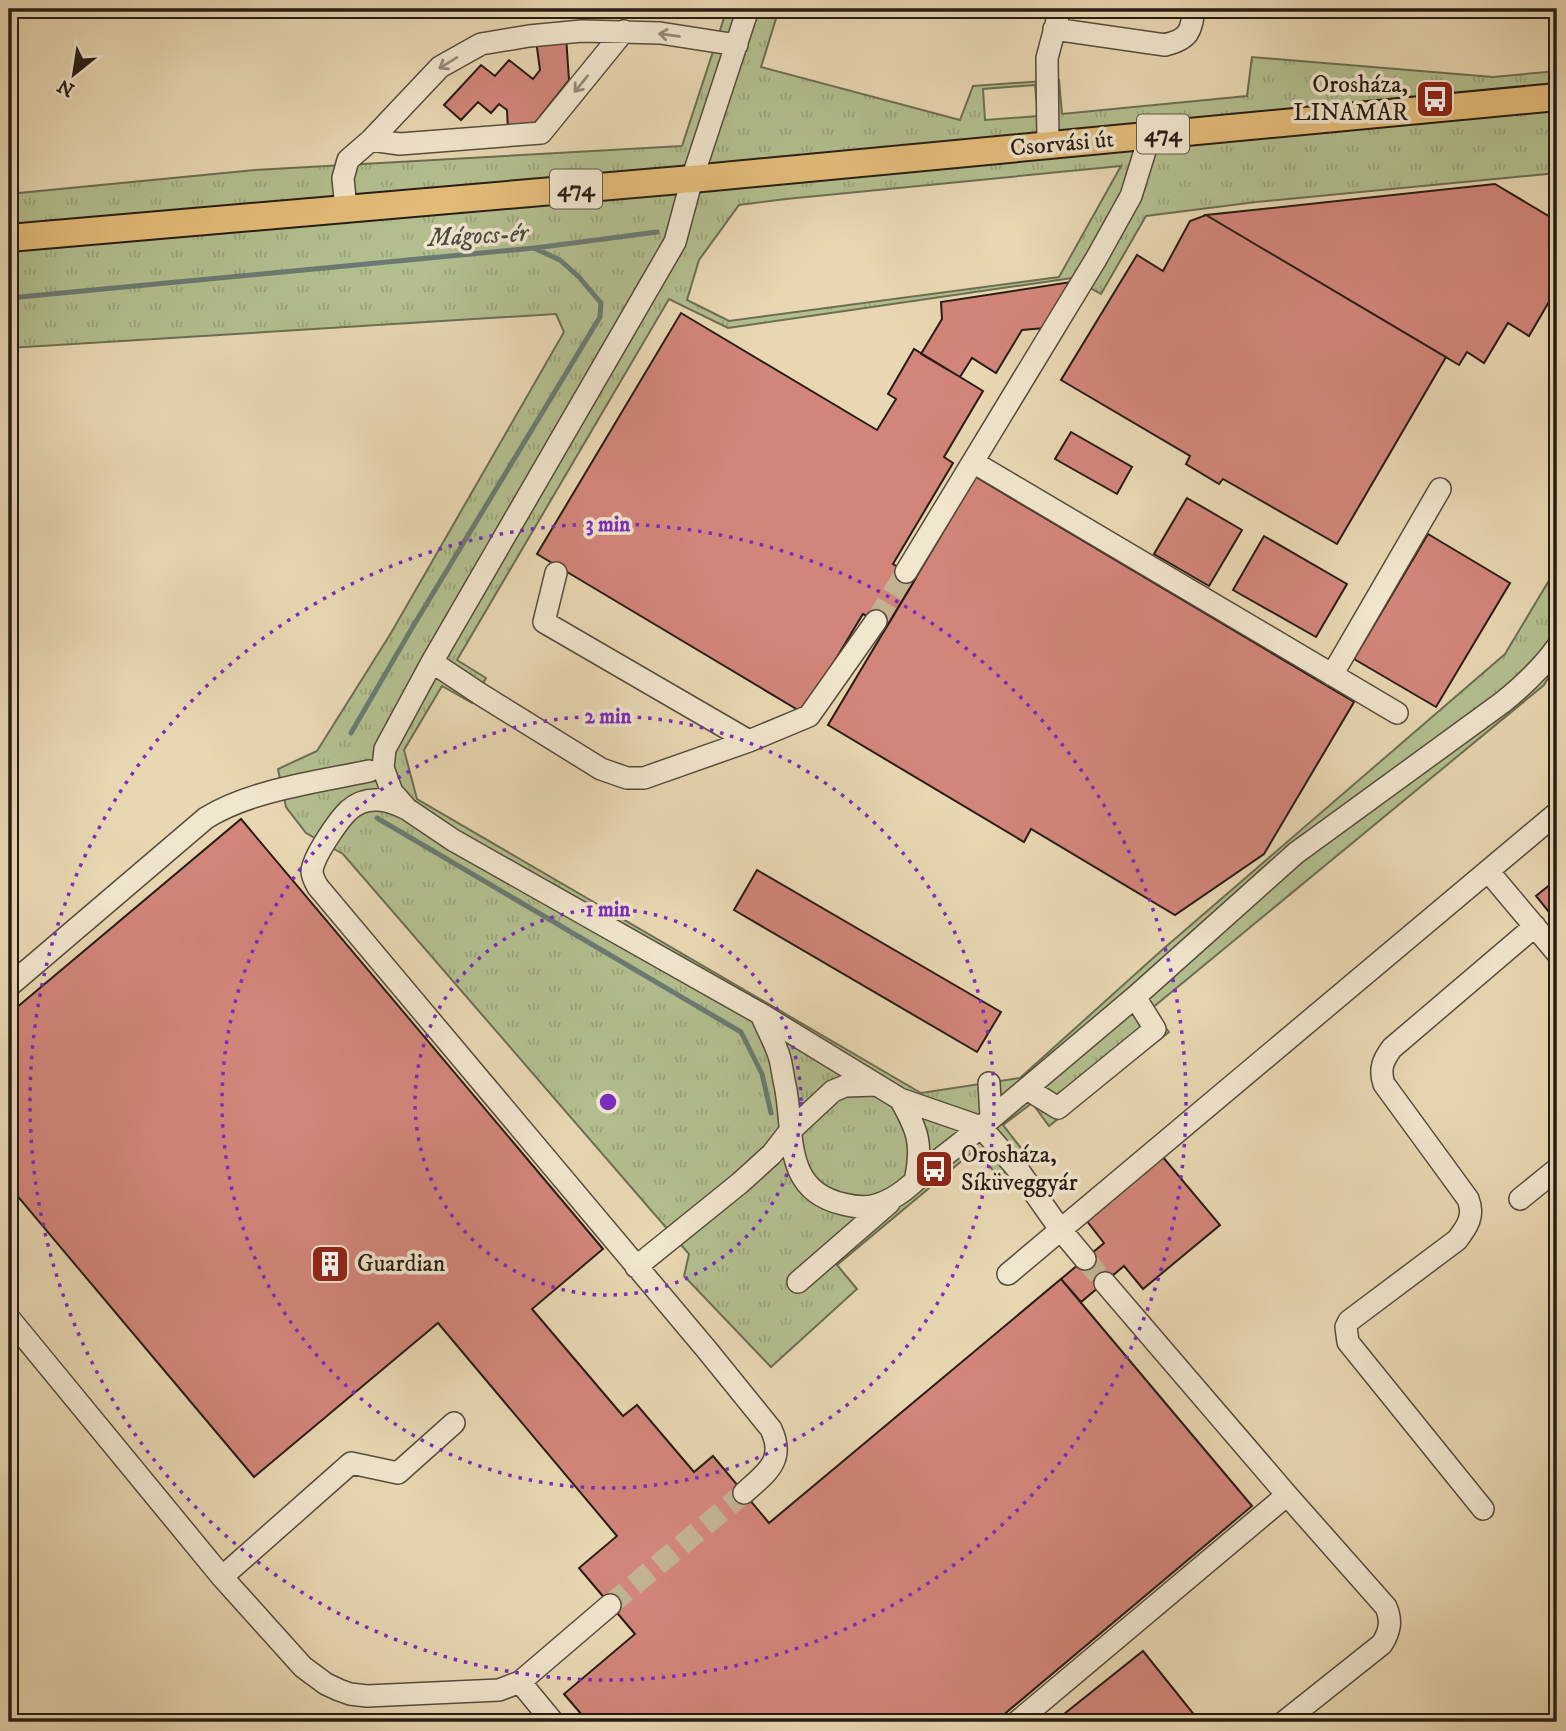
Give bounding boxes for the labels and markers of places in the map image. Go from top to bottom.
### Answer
place label: Orosháza, LINAMAR [1293,70,1408,128]
bus stop icon: Orosháza, LINAMAR [1414,78,1456,120]
centre of rings [596,1090,620,1114]
place label: Orosháza, Síküveggyár [961,1140,1078,1198]
bus stop icon: Orosháza, Síküveggyár [913,1148,955,1190]
building icon: Guardian [309,1243,351,1285]
place label: Guardian [357,1249,446,1279]

